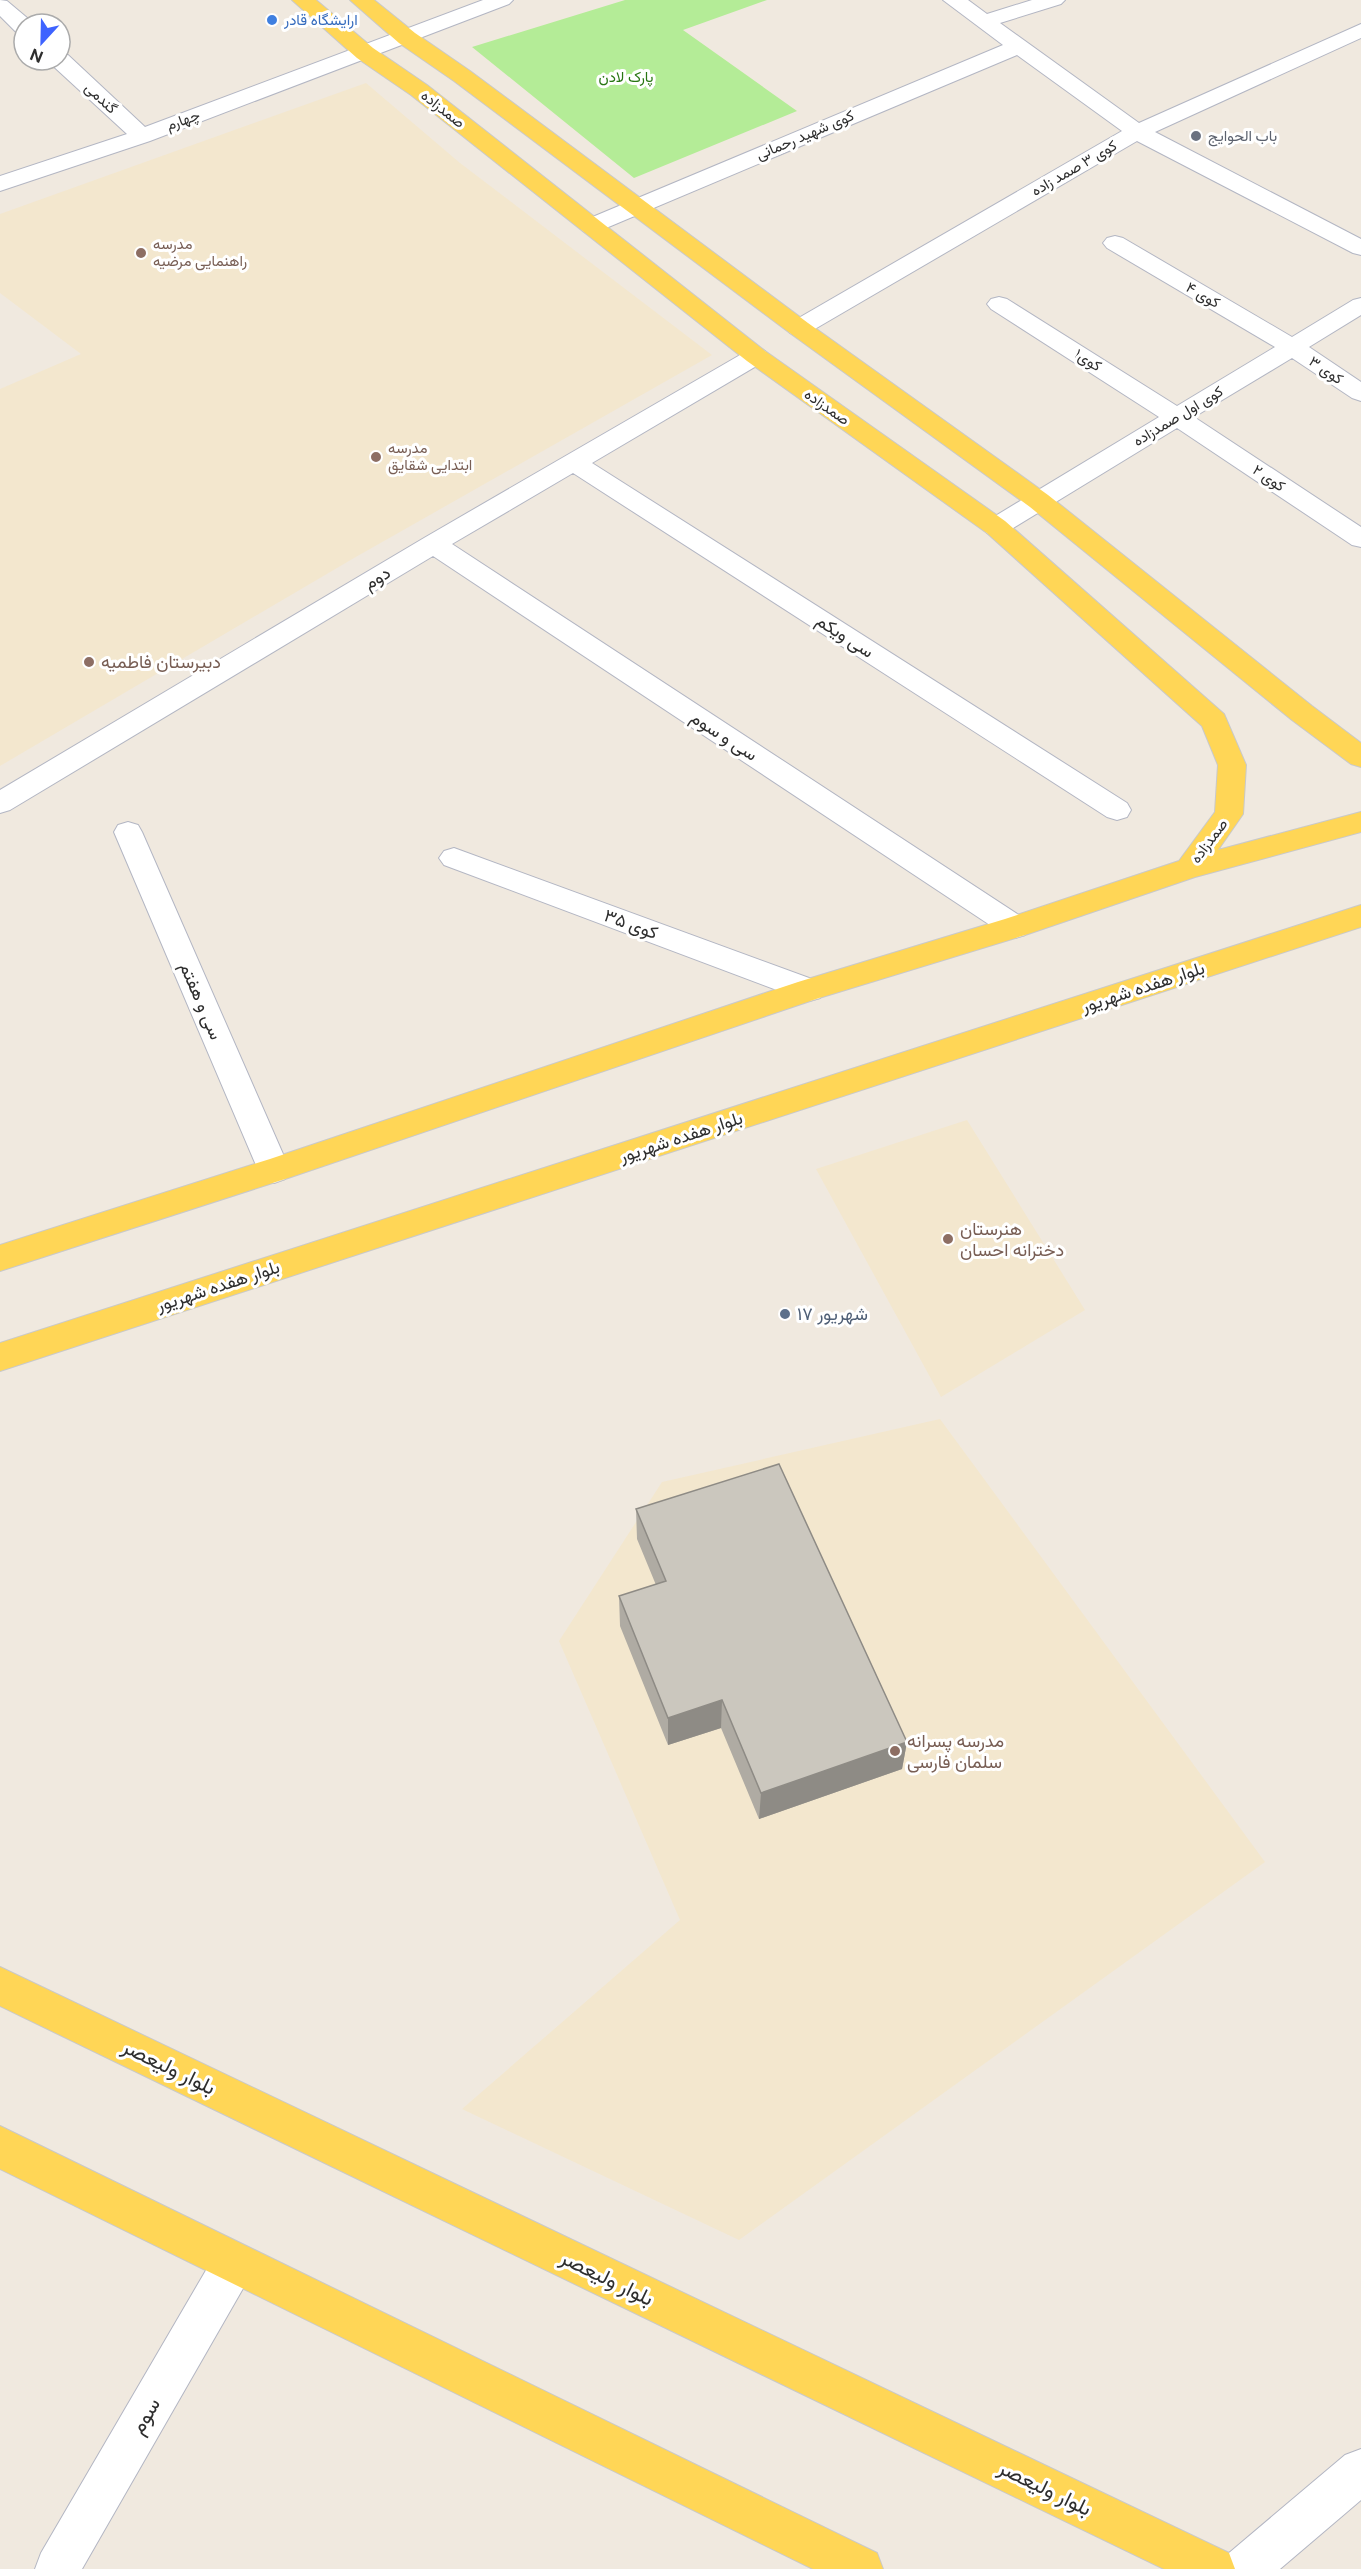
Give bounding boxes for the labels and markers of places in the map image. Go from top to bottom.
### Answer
place label: ارایشگاه قادر [283,11,358,29]
marker: ارایشگاه قادر [265,13,279,27]
place label: باب الحوایج [1208,127,1277,147]
marker: باب الحوایج [1189,129,1203,143]
place label: مدرسه راهنمایی مرضیه [153,235,247,271]
marker: مدرسه راهنمایی مرضیه [134,246,148,260]
place label: مدرسه ابتدایی شقایق [388,439,472,475]
marker: مدرسه ابتدایی شقایق [369,450,383,464]
place label: دبیرستان فاطمیه [101,651,221,673]
marker: دبیرستان فاطمیه [82,655,96,669]
place label: هنرستان دخترانه احسان [960,1218,1064,1261]
marker: هنرستان دخترانه احسان [941,1232,955,1246]
place label: ۱۷ شهریور [797,1303,868,1325]
marker: ۱۷ شهریور [778,1307,792,1321]
place label: مدرسه پسرانه سلمان فارسی [907,1730,1004,1773]
marker: مدرسه پسرانه سلمان فارسی [888,1744,902,1758]

